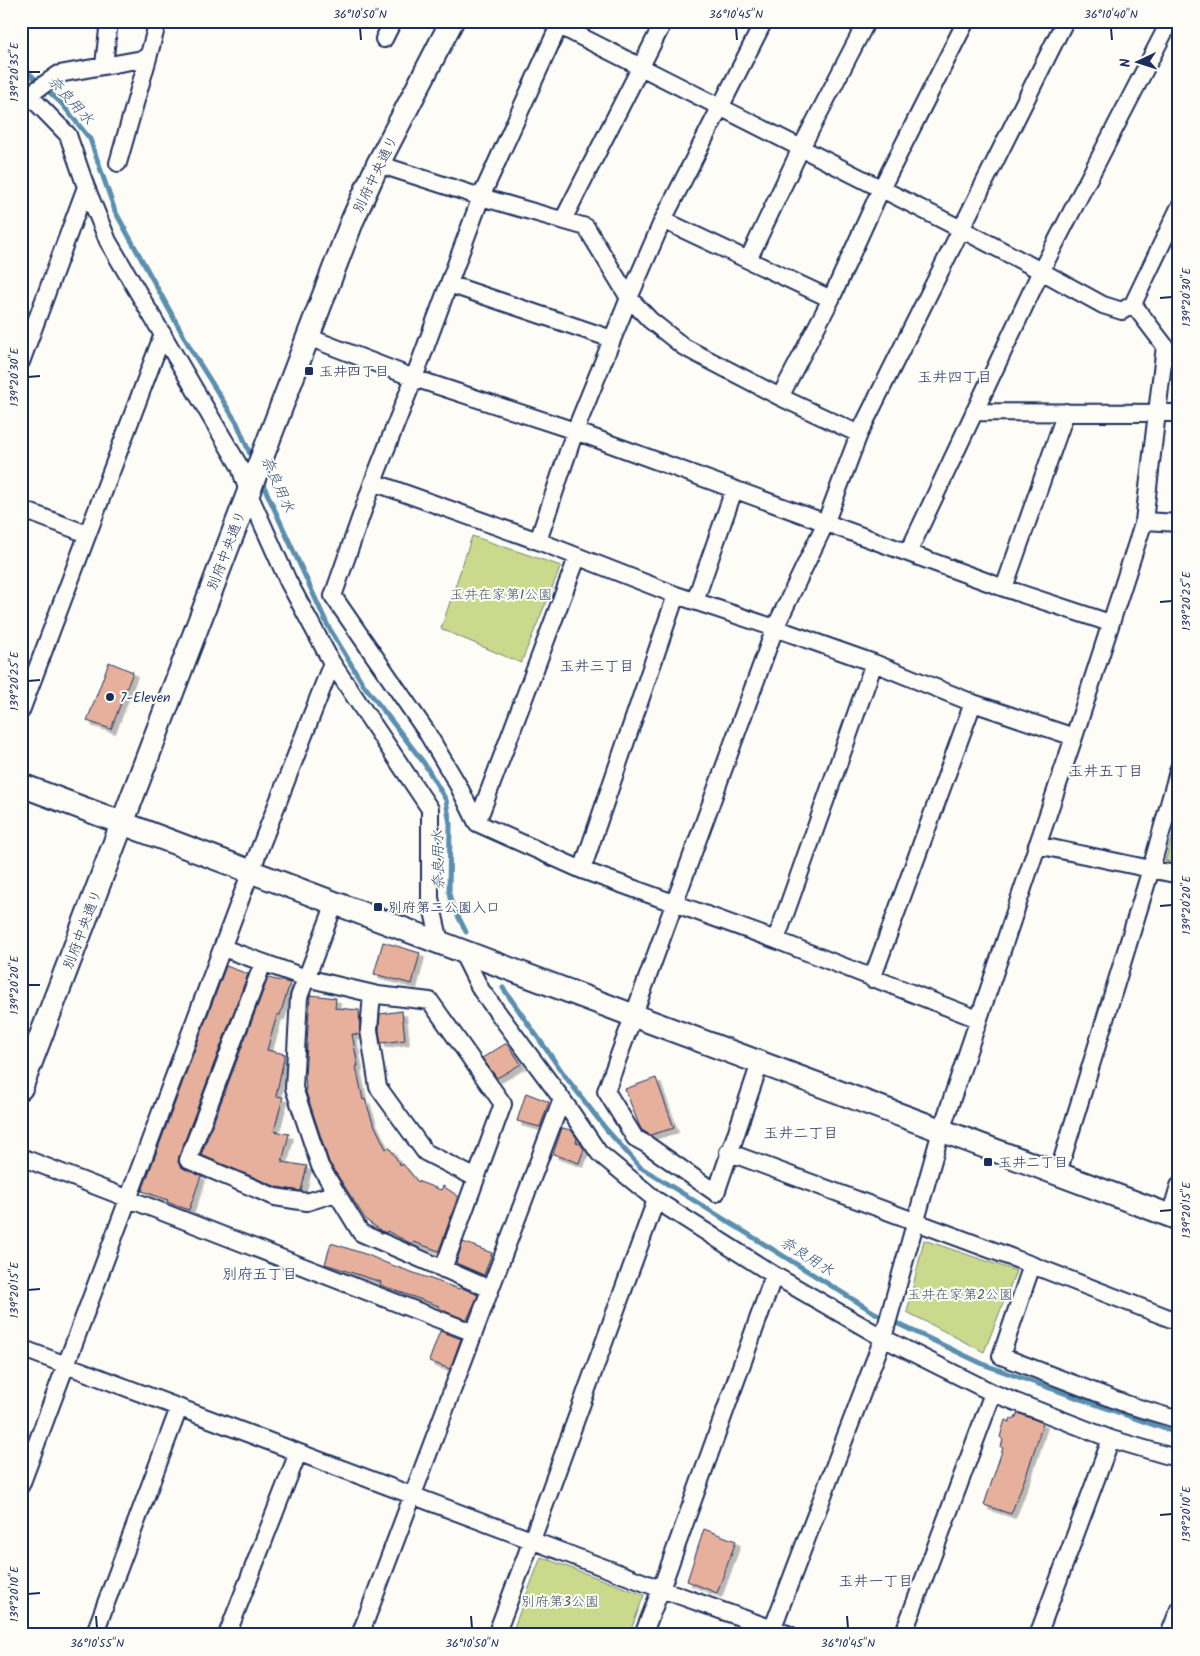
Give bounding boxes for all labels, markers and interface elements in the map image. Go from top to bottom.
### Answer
text: 36°10'50"N [333,5,387,24]
text: 36°10'45"N [709,5,763,24]
text: 36°10'40"N [1084,5,1138,24]
north arrow [1112,38,1162,88]
text: 139°20'35"E [5,41,24,102]
text: N [1115,58,1137,68]
water label: 奈良用水 [41,70,99,131]
street label: 別府中央通り [348,132,404,217]
text: 139°20'30"E [1177,266,1196,327]
text: 139°20'30"E [5,346,24,407]
place label: 玉井四丁目 [319,361,389,383]
marker: 玉井四丁目 [303,365,315,377]
district label: 玉井四丁目 [917,366,993,390]
water label: 奈良用水 [254,452,300,517]
street label: 別府中央通り [202,507,252,594]
text: 139°20'25"E [1177,570,1196,631]
park label: 玉井在家第1公園 [450,584,552,606]
text: 139°20'25"E [5,650,24,711]
district label: 玉井三丁目 [559,655,635,679]
place label: 7-Eleven [120,687,170,709]
marker: 7-Eleven [104,691,116,703]
district label: 玉井五丁目 [1068,760,1144,784]
water label: 奈良用水 [426,830,452,890]
text: 139°20'20"E [1177,874,1196,935]
street label: 別府中央通り [58,886,108,973]
place label: 別府第二公園入口 [388,897,500,919]
marker: 別府第二公園入口 [372,901,384,913]
text: 139°20'20"E [5,954,24,1015]
district label: 玉井二丁目 [763,1122,839,1146]
place label: 玉井二丁目 [998,1152,1068,1174]
marker: 玉井二丁目 [982,1156,994,1168]
text: 139°20'15"E [1177,1181,1196,1238]
water label: 奈良用水 [775,1231,838,1283]
text: 139°20'15"E [5,1261,24,1318]
district label: 別府五丁目 [222,1263,298,1287]
park label: 玉井在家第2公園 [907,1284,1013,1306]
text: 139°20'10"E [1177,1485,1196,1542]
text: 139°20'10"E [5,1565,24,1622]
district label: 玉井一丁目 [838,1570,914,1594]
park label: 別府第3公園 [521,1591,599,1613]
text: 36°10'55"N [70,1634,124,1653]
text: 36°10'50"N [445,1634,499,1653]
text: 36°10'45"N [821,1634,875,1653]

